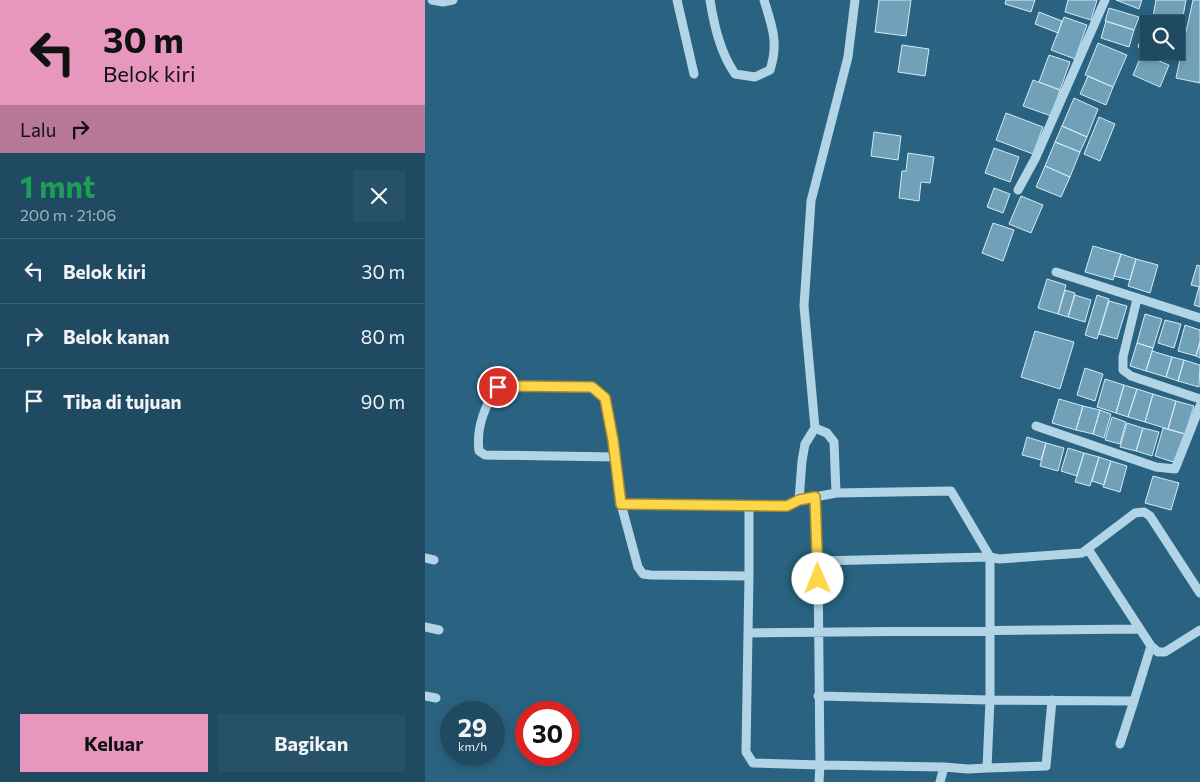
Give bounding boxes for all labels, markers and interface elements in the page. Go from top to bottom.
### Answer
map controls [1140,15,1185,60]
button: search [1140,15,1185,60]
text: 30 m [103,17,184,60]
icon: left [20,20,85,85]
text: Belok kiri [103,60,196,87]
icon: right [66,115,94,143]
text: Lalu [20,118,56,141]
text: 1 mnt [20,167,96,204]
button: close [353,170,405,222]
text: 200 m · 21:06 [20,205,116,224]
icon: left [20,257,48,285]
text: Belok kiri [63,260,146,283]
text: 30 m [362,260,405,283]
icon: right [20,322,48,350]
text: Belok kanan [63,325,170,348]
text: 80 m [361,325,405,348]
pin [477,366,519,408]
icon: arrive [484,373,512,401]
icon: arrive [20,387,48,415]
text: Tiba di tujuan [63,390,181,413]
text: 90 m [361,390,405,413]
position arrow [791,552,843,604]
speed limit sign: 30 [515,701,580,766]
text: 29 [458,712,487,742]
button: Keluar [20,714,208,772]
button: Bagikan [218,714,405,772]
text: km/h [458,739,487,753]

